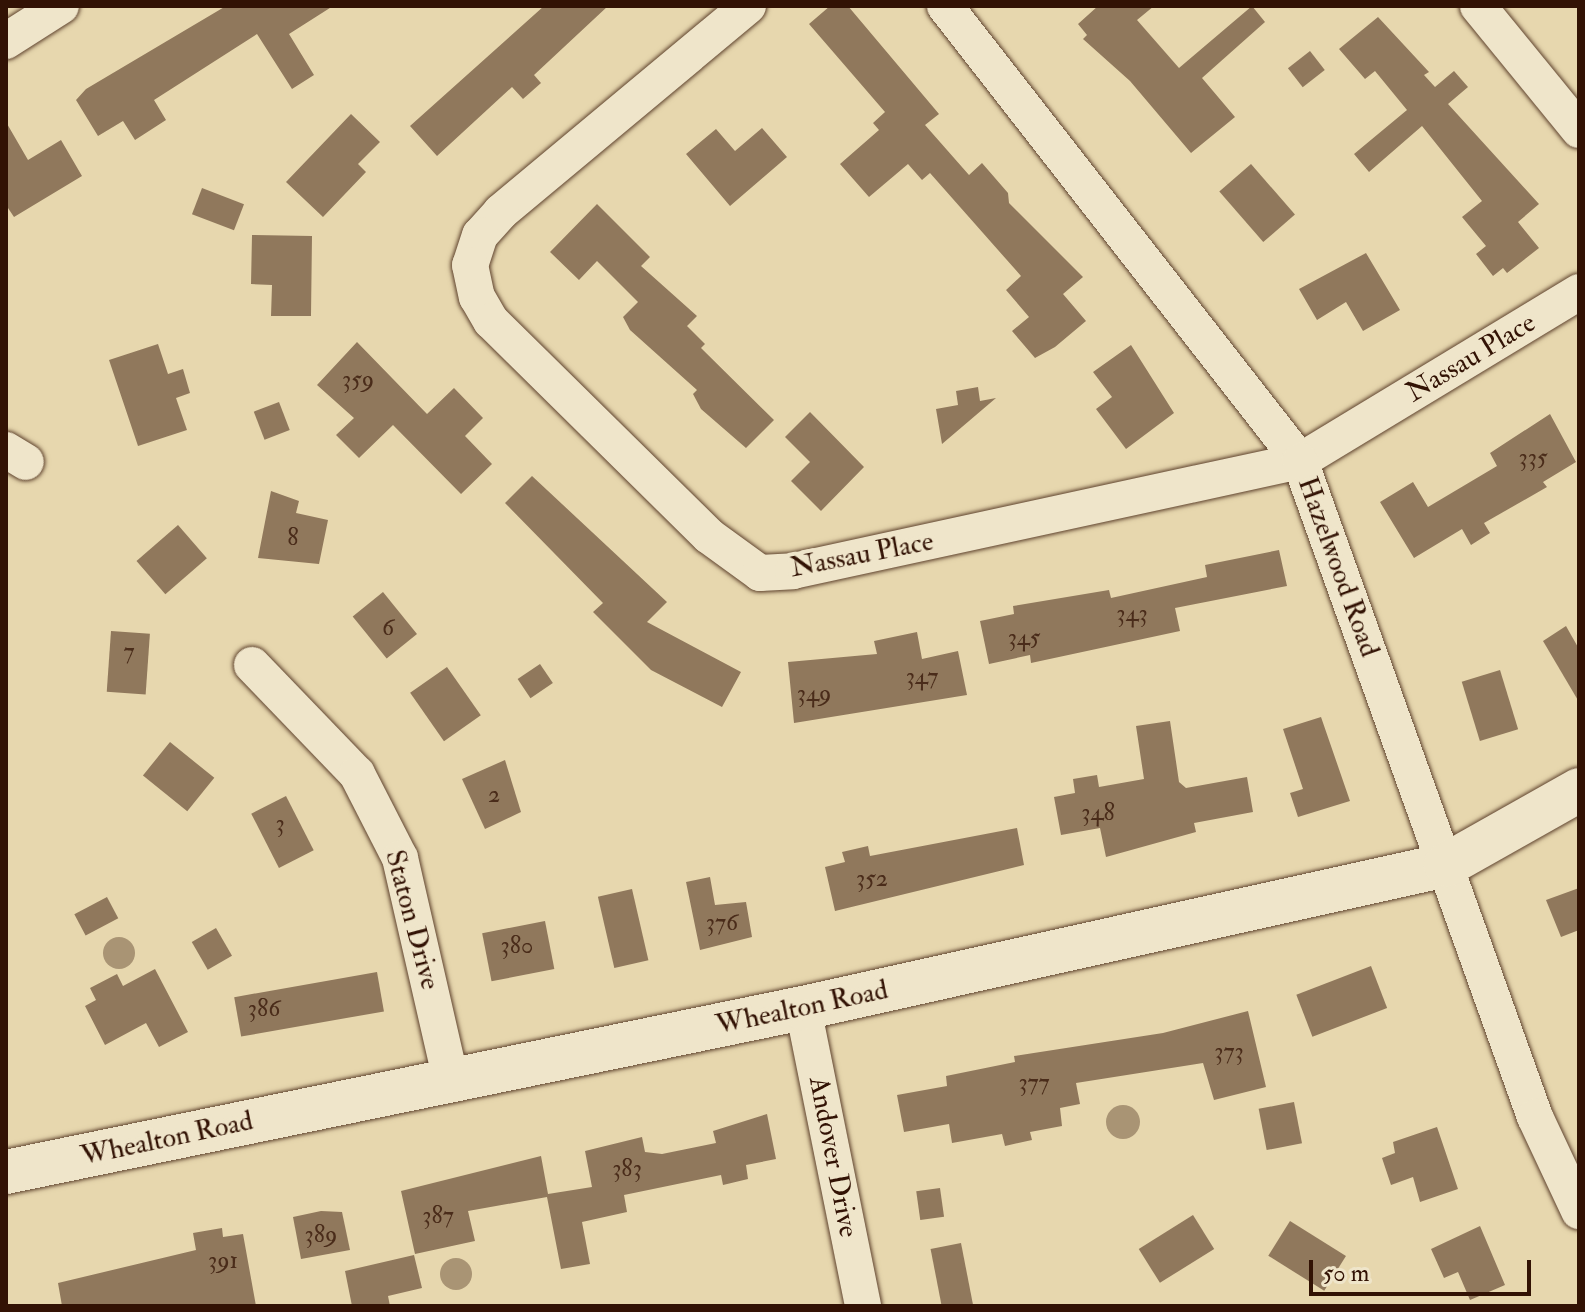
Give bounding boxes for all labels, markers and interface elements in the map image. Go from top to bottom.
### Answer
street label: Nassau Place [1400,306,1542,410]
house number: 359 [342,366,374,394]
house number: 335 [1519,444,1547,472]
street label: Hazelwood Road [1290,472,1386,662]
house number: 8 [287,524,299,552]
street label: Nassau Place [788,525,936,585]
house number: 343 [1116,600,1148,628]
house number: 6 [382,614,394,642]
house number: 345 [1008,624,1040,652]
house number: 7 [123,638,135,666]
house number: 347 [906,663,938,691]
house number: 349 [797,680,831,708]
house number: 2 [488,781,500,809]
house number: 348 [1081,799,1115,827]
house number: 3 [275,810,285,838]
street label: Staton Drive [377,847,447,993]
house number: 352 [856,865,888,893]
house number: 376 [706,909,738,937]
house number: 380 [501,932,533,960]
street label: Whealton Road [713,973,891,1043]
house number: 386 [248,995,280,1023]
house number: 373 [1214,1038,1244,1066]
house number: 377 [1018,1069,1050,1097]
street label: Andover Drive [801,1074,865,1240]
street label: Whealton Road [78,1104,256,1174]
house number: 383 [612,1155,642,1183]
house number: 387 [422,1202,454,1230]
house number: 389 [305,1221,337,1249]
scale bar [1313,1244,1535,1294]
house number: 391 [208,1247,238,1275]
text: 50 m [1323,1258,1369,1289]

